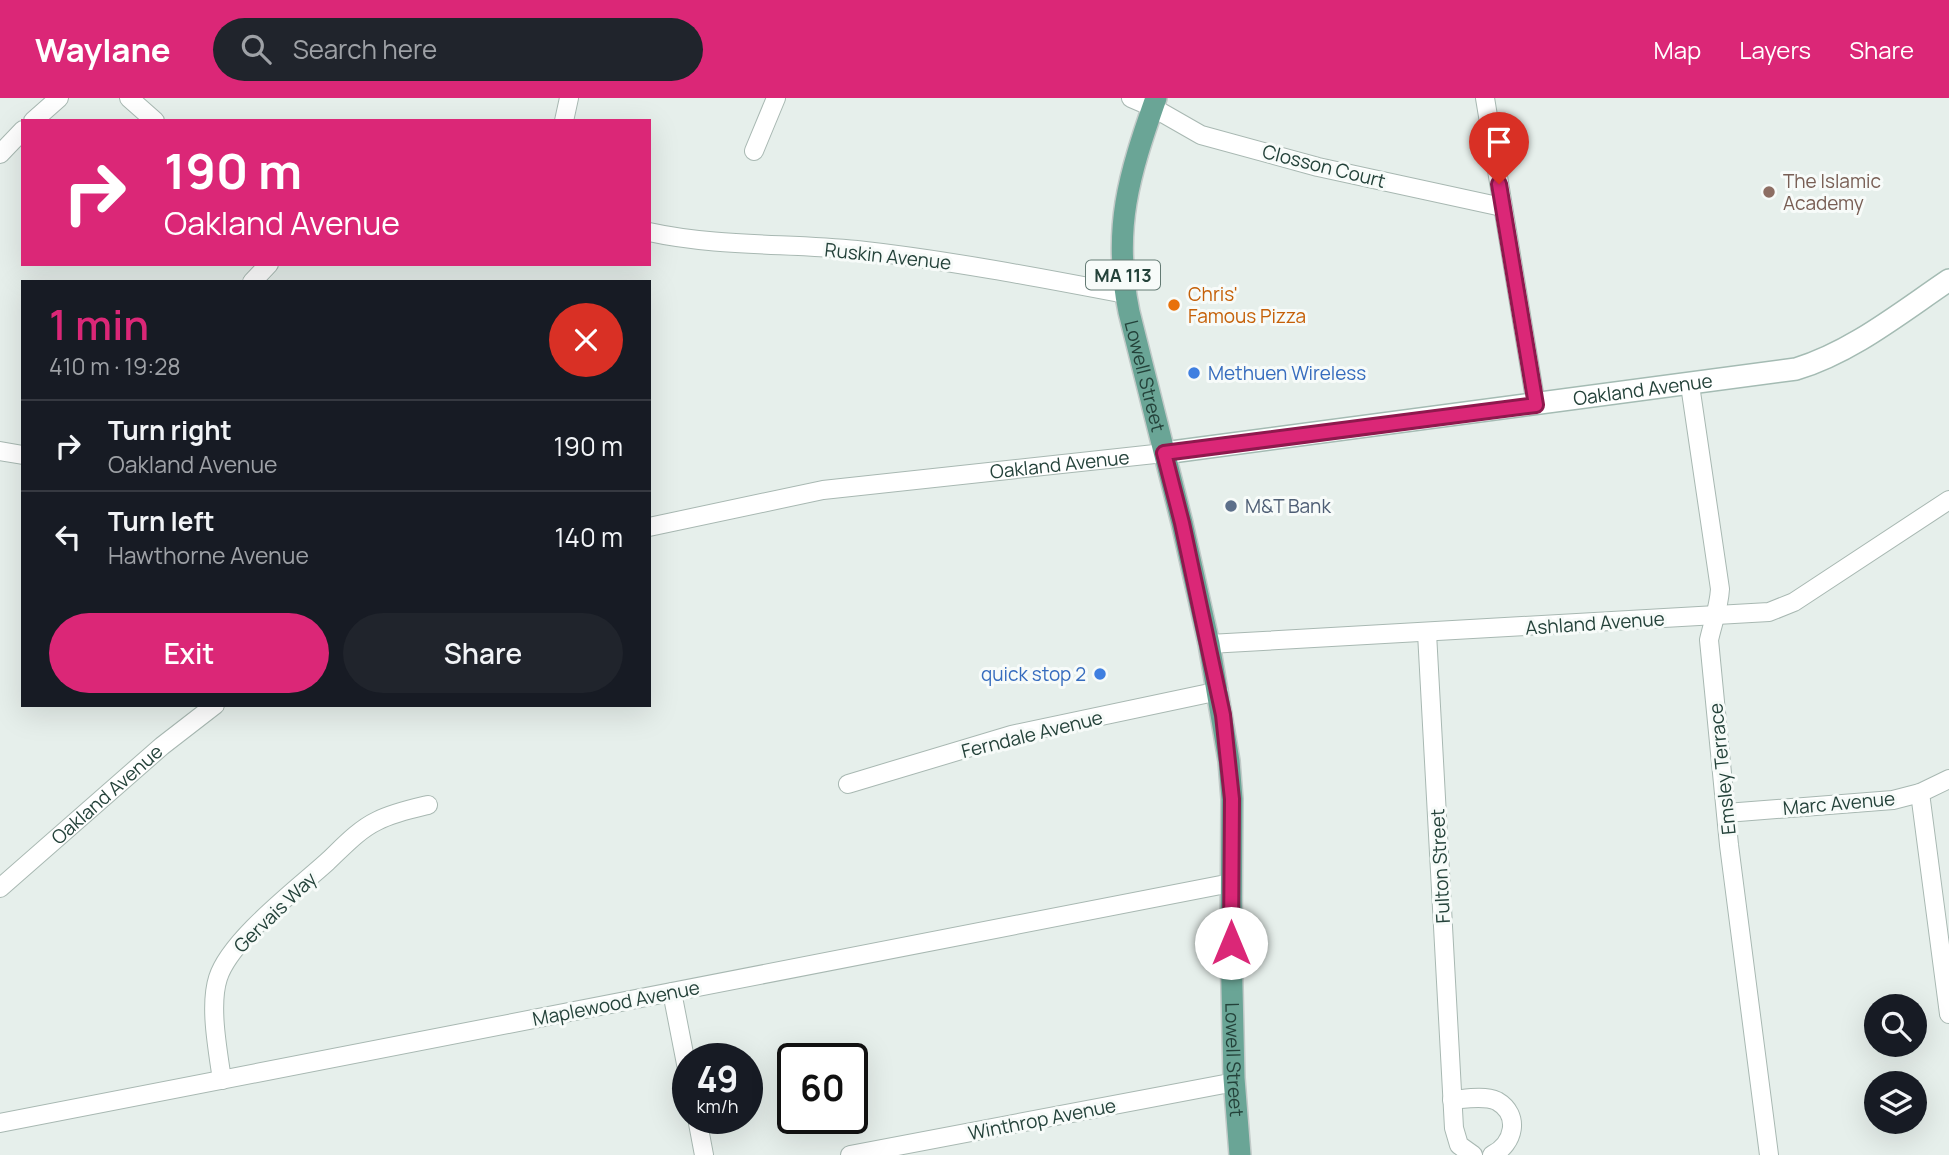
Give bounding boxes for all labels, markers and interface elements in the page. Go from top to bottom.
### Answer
search box [213,18,703,81]
text: Waylane [35,27,171,72]
icon: search [237,30,275,68]
text: Search here [293,31,437,67]
text: Map [1654,33,1701,66]
text: Layers [1739,33,1811,66]
text: Share [1849,33,1914,66]
pin [1469,112,1529,184]
icon: arrive [1480,123,1518,161]
text: 190 m [164,137,302,204]
street label: Closson Court [1260,138,1388,194]
icon: right [49,147,140,238]
place label: The Islamic Academy [1783,168,1881,216]
marker: The Islamic Academy [1761,184,1777,200]
text: Oakland Avenue [164,201,400,245]
street label: Ruskin Avenue [823,236,953,276]
road number: MA 113 [1086,260,1160,290]
place label: Chris' Famous Pizza [1188,281,1306,329]
text: 1 min [49,295,149,353]
marker: Chris' Famous Pizza [1166,297,1182,313]
button: close [549,303,623,377]
street label: Lowell Street [1119,317,1172,435]
text: 410 m · 19:28 [49,350,181,382]
place label: Methuen Wireless [1208,360,1366,386]
marker: Methuen Wireless [1186,365,1202,381]
street label: Oakland Avenue [1572,367,1714,411]
text: Turn right [108,412,232,448]
icon: right [49,427,87,465]
text: 190 m [554,428,623,464]
street label: Oakland Avenue [989,444,1131,485]
text: Oakland Avenue [108,448,278,480]
place label: M&T Bank [1245,493,1331,519]
marker: M&T Bank [1223,498,1239,514]
text: Turn left [108,503,215,539]
icon: left [49,518,87,556]
text: 140 m [554,519,623,555]
text: Hawthorne Avenue [108,539,309,571]
street label: Ashland Avenue [1524,605,1666,641]
button: Exit [49,613,329,693]
button: Share [343,613,623,693]
place label: quick stop 2 [981,661,1086,687]
marker: quick stop 2 [1092,666,1108,682]
street label: Emsley Terrace [1702,702,1742,836]
street label: Ferndale Avenue [959,704,1105,764]
street label: Oakland Avenue [46,738,168,850]
street label: Marc Avenue [1782,785,1896,821]
street label: Fulton Street [1424,808,1456,924]
street label: Gervais Way [228,866,322,958]
position arrow [1194,906,1268,980]
street label: Maplewood Avenue [530,974,702,1032]
map controls [1864,994,1927,1134]
button: search [1864,994,1927,1057]
street label: Lowell Street [1219,1002,1250,1118]
speed limit sign: 60 [777,1043,868,1134]
text: 49 [696,1055,739,1103]
button: layers [1864,1071,1927,1134]
street label: Winthrop Avenue [966,1092,1118,1146]
text: km/h [697,1094,738,1118]

